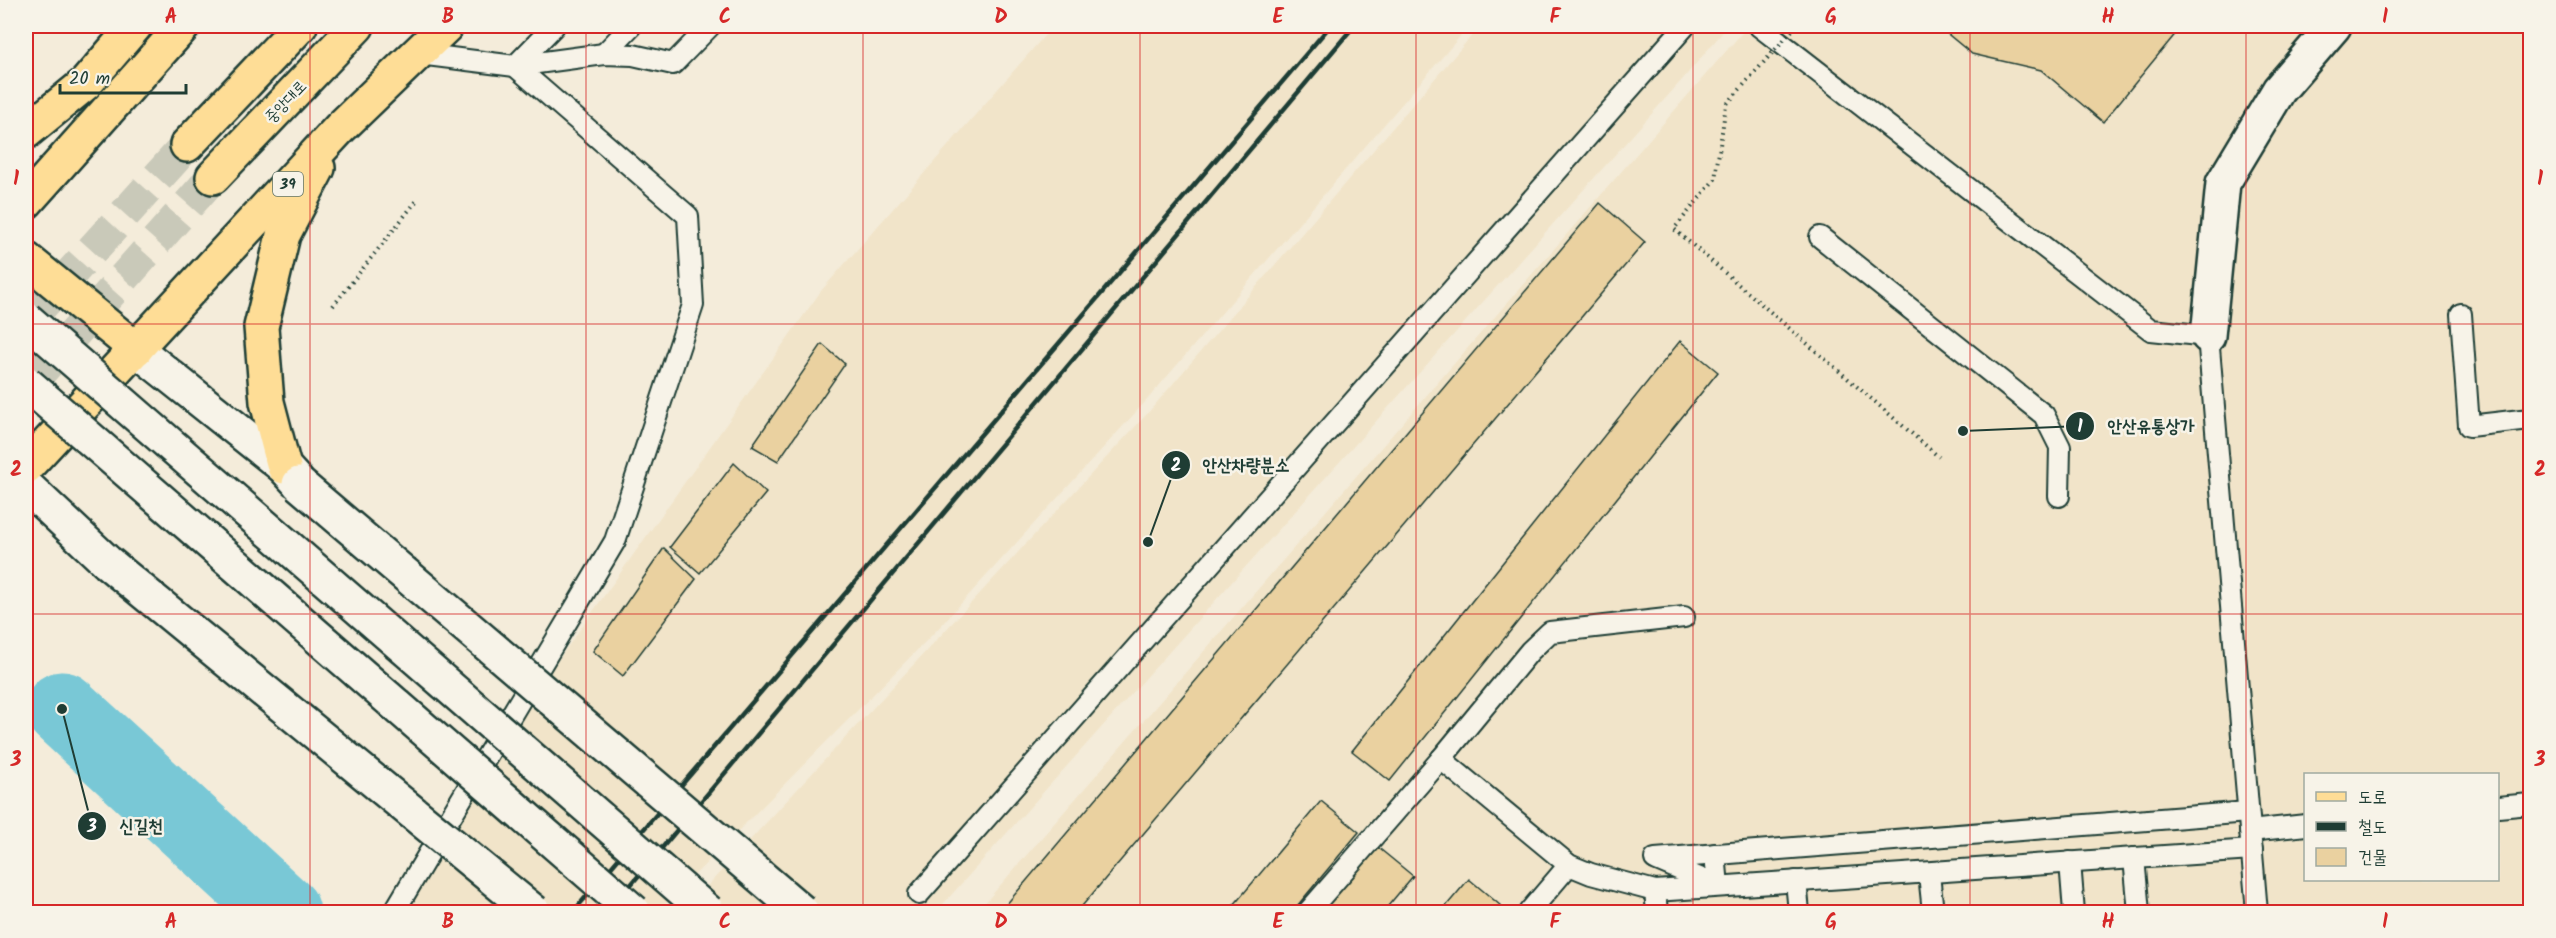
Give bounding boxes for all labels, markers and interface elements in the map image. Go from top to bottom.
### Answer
text: A [165,2,177,34]
text: B [442,2,454,34]
text: C [719,2,731,34]
text: D [994,2,1008,34]
text: E [1272,2,1284,34]
text: F [1550,2,1562,34]
text: G [1825,2,1837,34]
text: H [2101,2,2115,34]
text: I [2382,2,2388,34]
scale bar [60,57,186,95]
text: 20 m [69,65,110,94]
street label: 중앙대로 [259,75,313,129]
text: 1 [13,164,19,196]
text: 1 [2537,164,2543,196]
road number: 39 [273,172,303,196]
callout: 안산유통상가 [2065,408,2206,444]
text: 1 [2077,413,2083,442]
text: 안산유통상가 [2108,413,2195,442]
callout: 안산차량분소 [1161,447,1302,483]
text: 2 [1171,452,1181,481]
text: 안산차량분소 [1203,452,1289,481]
text: 2 [10,455,22,487]
text: 2 [2534,455,2546,487]
text: 3 [10,745,22,777]
text: 3 [2534,745,2546,777]
legend [2304,773,2499,881]
text: 도로 [2358,784,2387,813]
callout: 신길천 [77,808,174,844]
text: 3 [86,813,97,842]
text: 신길천 [119,813,163,842]
text: 철도 [2358,814,2387,843]
text: 건물 [2358,844,2387,873]
text: A [165,907,177,938]
text: B [442,907,454,938]
text: C [719,907,731,938]
text: D [994,907,1008,938]
text: E [1272,907,1284,938]
text: F [1550,907,1562,938]
text: G [1825,907,1837,938]
text: H [2101,907,2115,938]
text: I [2382,907,2388,938]

